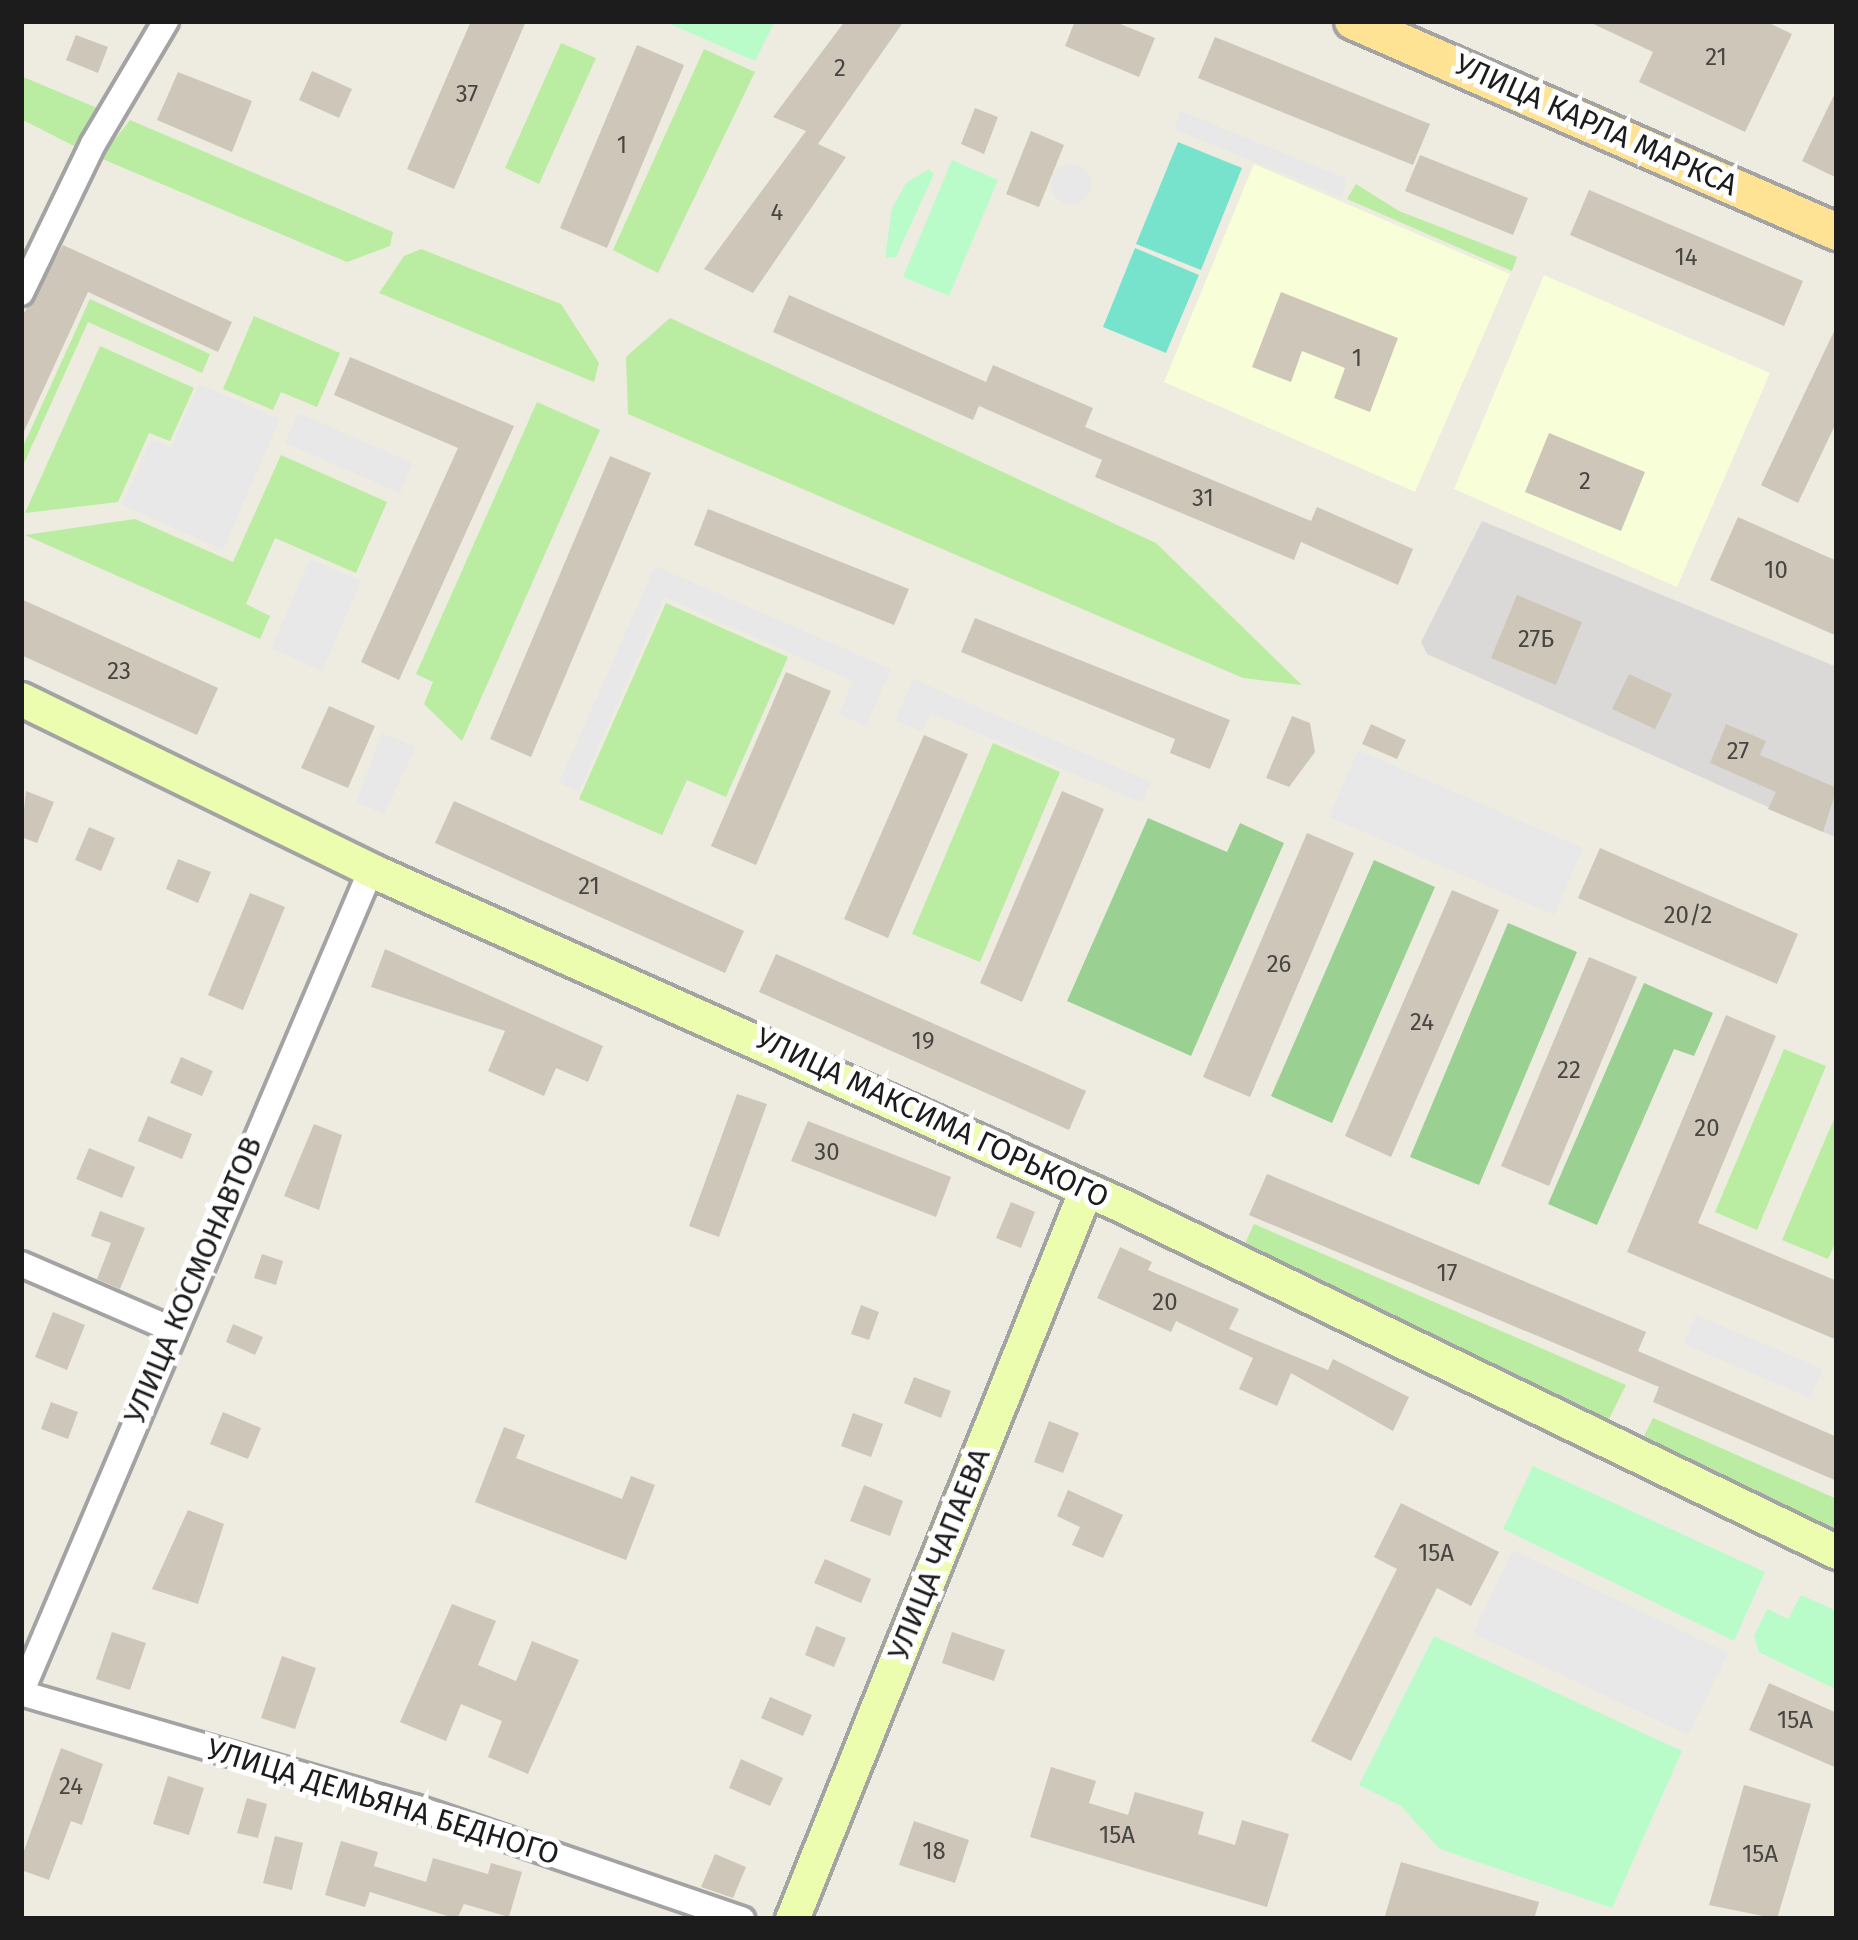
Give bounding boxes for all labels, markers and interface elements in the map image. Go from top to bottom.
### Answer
house number: 21 [1705,44,1727,72]
street label: УЛИЦА КАРЛА МАРКСА [1449,46,1743,204]
house number: 2 [834,55,846,83]
house number: 37 [456,81,478,109]
house number: 1 [617,132,627,160]
house number: 4 [771,199,783,227]
house number: 14 [1674,244,1698,272]
house number: 1 [1352,345,1362,373]
house number: 2 [1579,468,1591,496]
house number: 31 [1192,485,1214,513]
house number: 10 [1764,557,1788,585]
house number: 27Б [1518,626,1554,654]
house number: 23 [107,658,131,686]
house number: 27 [1727,738,1749,766]
house number: 21 [578,873,600,901]
house number: 20/2 [1664,902,1712,930]
house number: 26 [1267,951,1291,979]
house number: 24 [1410,1009,1434,1037]
street label: УЛИЦА МАКСИМА ГОРЬКОГО [750,1020,1114,1216]
house number: 19 [912,1028,934,1056]
house number: 22 [1557,1057,1581,1085]
house number: 20 [1694,1115,1720,1143]
street label: УЛИЦА КОСМОНАВТОВ [116,1131,270,1429]
house number: 30 [814,1139,840,1167]
house number: 17 [1436,1260,1458,1288]
house number: 20 [1152,1289,1178,1317]
street label: УЛИЦА ЧАПАЕВА [880,1443,998,1665]
house number: 15А [1418,1540,1454,1568]
house number: 15А [1777,1707,1813,1735]
street label: УЛИЦА ДЕМЬЯНА БЕДНОГО [202,1731,564,1873]
house number: 24 [59,1773,83,1801]
house number: 15А [1099,1822,1135,1850]
house number: 18 [922,1838,946,1866]
house number: 15А [1742,1841,1778,1869]

